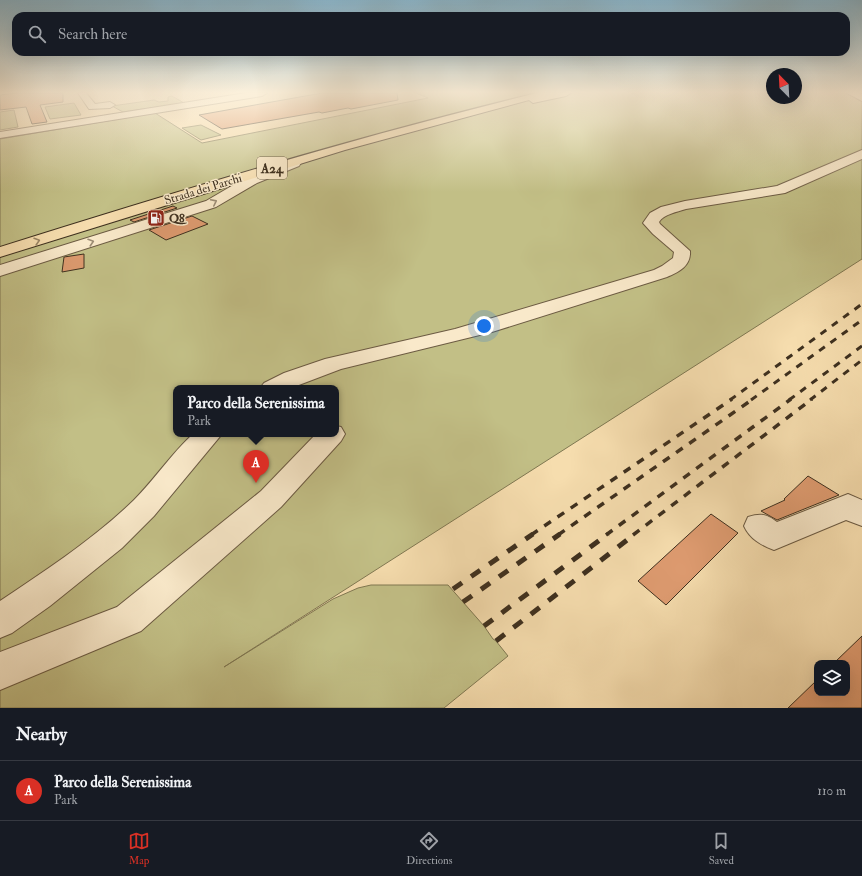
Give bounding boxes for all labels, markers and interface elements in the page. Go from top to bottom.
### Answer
search box [12,12,850,56]
icon: search [26,23,48,45]
text: Search here [58,25,127,44]
north arrow [766,68,802,104]
road number: A24 [257,157,287,179]
street label: Strada dei Parchi [163,171,244,208]
one-way arrow [210,199,217,207]
fuel station icon: Q8 [146,208,166,228]
place label: Q8 [169,211,187,226]
one-way arrow [34,237,41,245]
one-way arrow [87,238,94,247]
your location [474,316,494,336]
popup [173,385,339,437]
text: Parco della Serenissima [187,394,325,413]
text: Park [187,413,211,429]
pin: A [243,450,269,483]
map controls [814,660,850,696]
button: layers [814,660,850,696]
text: Nearby [16,724,67,745]
text: Parco della Serenissima [54,773,191,792]
text: A [25,783,33,799]
text: 110 m [817,783,846,799]
text: Park [54,792,78,808]
tab: Map [128,830,150,867]
tab: Directions [406,830,453,867]
tab: Saved [709,830,734,867]

